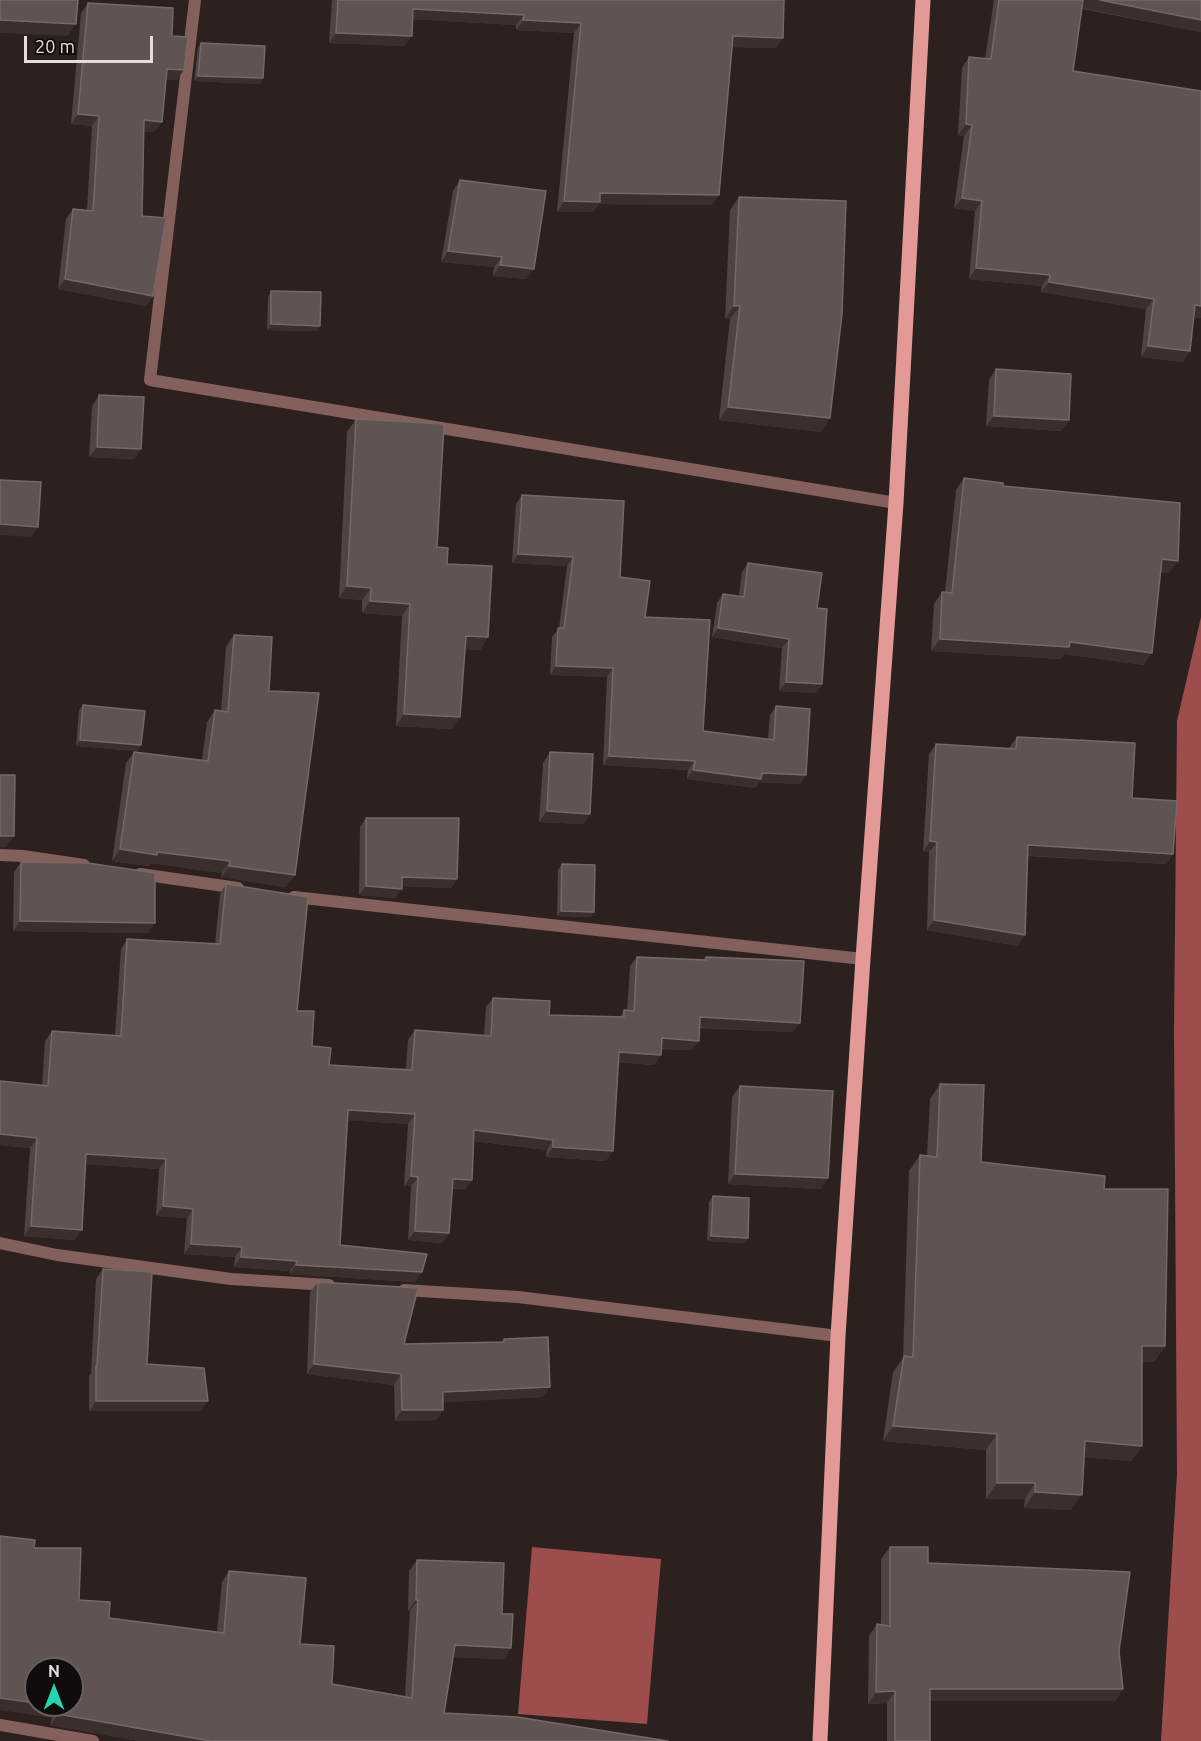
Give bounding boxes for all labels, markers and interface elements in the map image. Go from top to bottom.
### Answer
scale bar [27,24,156,62]
text: 20 m [35,36,75,56]
north arrow [24,1657,84,1717]
text: N [48,1662,60,1680]

